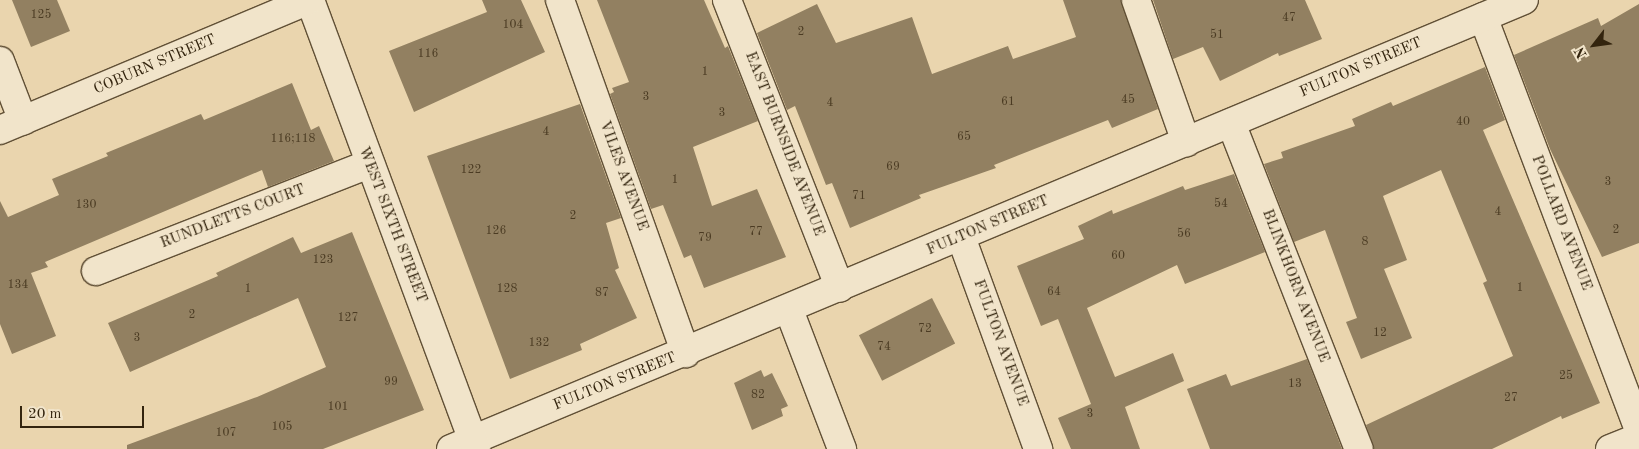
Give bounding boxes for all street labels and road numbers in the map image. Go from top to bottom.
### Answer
street label: COBURN STREET [91,31,219,99]
street label: FULTON STREET [1297,34,1425,102]
street label: EAST BURNSIDE AVENUE [740,49,828,239]
street label: VILES AVENUE [595,118,651,234]
street label: WEST SIXTH STREET [354,144,430,306]
street label: POLLARD AVENUE [1527,153,1595,293]
street label: RUNDLETTS COURT [158,181,308,253]
street label: FULTON STREET [924,192,1052,260]
street label: BLINKHORN AVENUE [1257,207,1333,365]
street label: FULTON AVENUE [969,277,1031,409]
street label: FULTON STREET [551,349,679,415]

